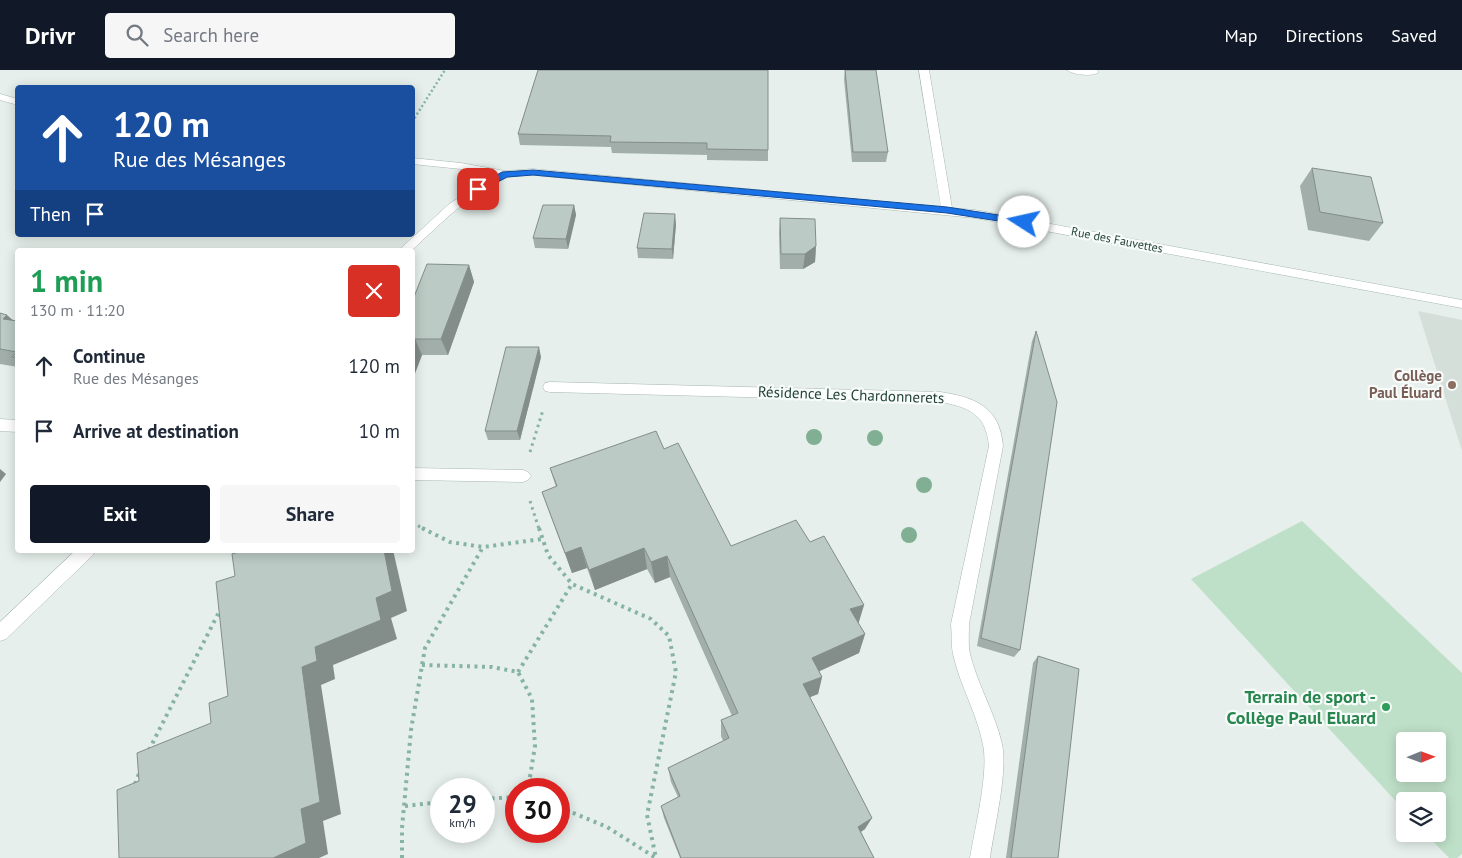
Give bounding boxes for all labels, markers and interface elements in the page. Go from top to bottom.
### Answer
search box [105,13,455,58]
text: Drivr [25,20,75,51]
icon: search [123,21,151,49]
text: Search here [163,23,259,47]
text: Map [1225,24,1257,47]
text: Directions [1285,24,1363,47]
text: Saved [1391,24,1437,47]
text: 120 m [113,101,210,147]
icon: ahead [30,105,95,170]
text: Rue des Mésanges [113,145,286,173]
pin [457,168,499,210]
icon: arrive [464,175,492,203]
position arrow [997,195,1049,247]
icon: arrive [81,200,109,228]
text: Then [30,202,71,226]
street label: Rue des Fauvettes [1070,223,1164,256]
text: 1 min [30,261,103,300]
button: close [348,265,400,317]
text: 130 m · 11:20 [30,300,125,320]
text: Continue [73,344,145,368]
icon: ahead [30,352,58,380]
text: 120 m [348,354,400,378]
place label: Collège Paul Éluard [1369,366,1442,402]
text: Rue des Mésanges [73,368,199,388]
marker: Collège Paul Éluard [1446,379,1458,391]
street label: Résidence Les Chardonnerets [758,382,945,407]
icon: arrive [30,417,58,445]
text: Arrive at destination [73,419,239,443]
text: 10 m [359,419,400,443]
button: Exit [30,485,210,543]
button: Share [220,485,400,543]
place label: Terrain de sport - Collège Paul Eluard [1226,685,1376,729]
marker: Terrain de sport - Collège Paul Eluard [1380,701,1392,713]
north arrow [1396,732,1446,782]
map controls [1396,732,1446,842]
speed limit sign: 30 [505,778,570,843]
text: 29 [448,788,477,820]
button: layers [1396,792,1446,842]
text: km/h [449,815,476,830]

